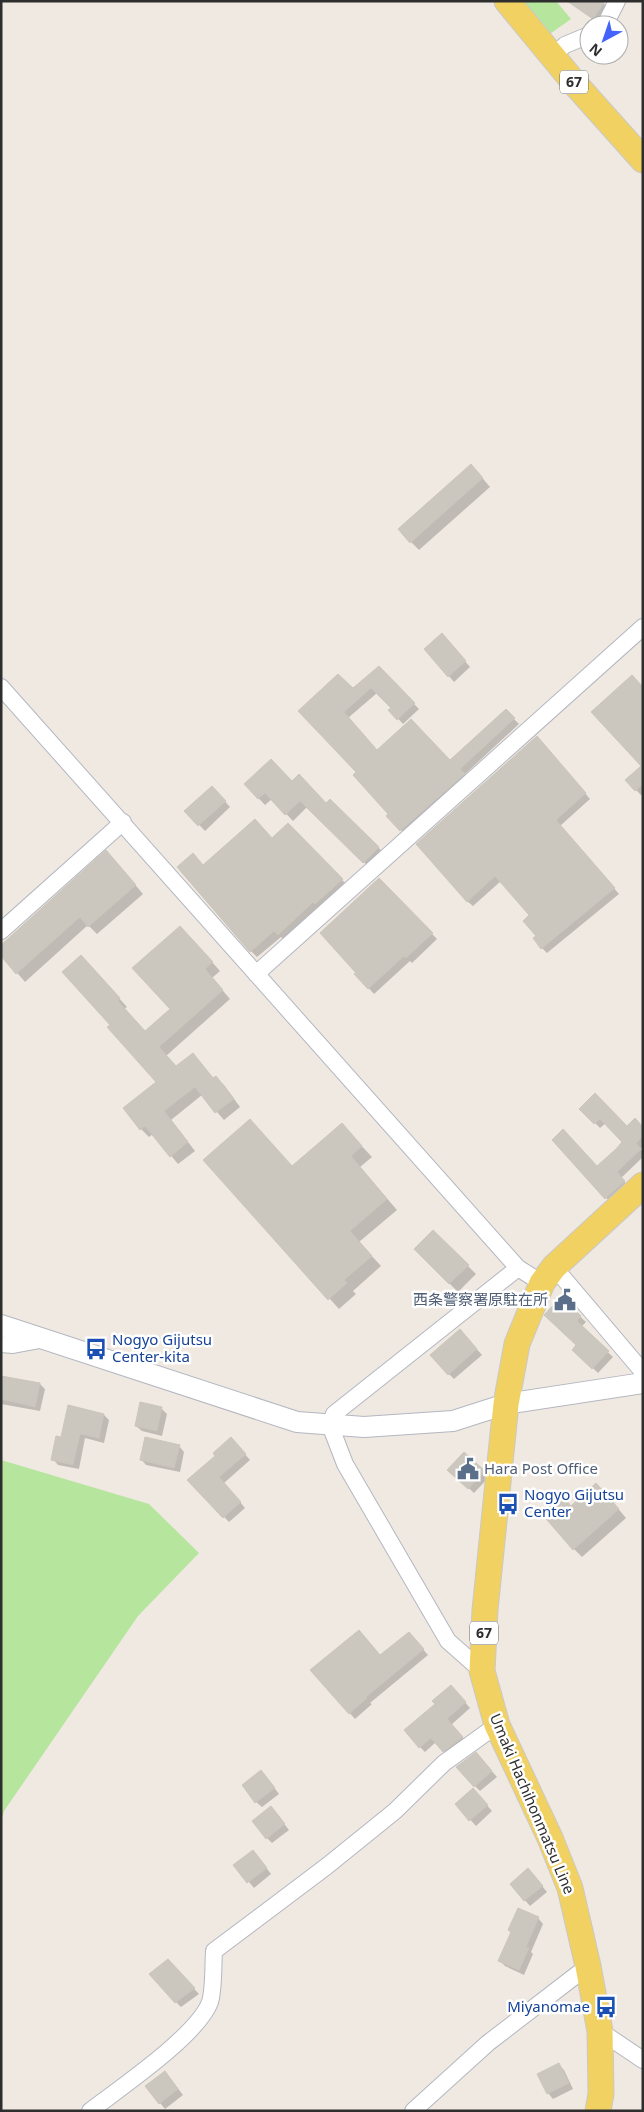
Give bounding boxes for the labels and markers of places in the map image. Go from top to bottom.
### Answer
public building icon: 西条警察署原駐在所 [552,1287,578,1313]
place label: 西条警察署原駐在所 [413,1289,548,1309]
place label: Nogyo Gijutsu Center-kita [112,1329,212,1366]
bus stop icon: Nogyo Gijutsu Center-kita [83,1336,109,1362]
public building icon: Hara Post Office [455,1456,481,1482]
place label: Hara Post Office [484,1458,598,1478]
place label: Nogyo Gijutsu Center [524,1484,624,1521]
bus stop icon: Nogyo Gijutsu Center [495,1491,521,1517]
bus stop icon: Miyanomae [593,1994,619,2020]
place label: Miyanomae [507,1996,590,2016]

